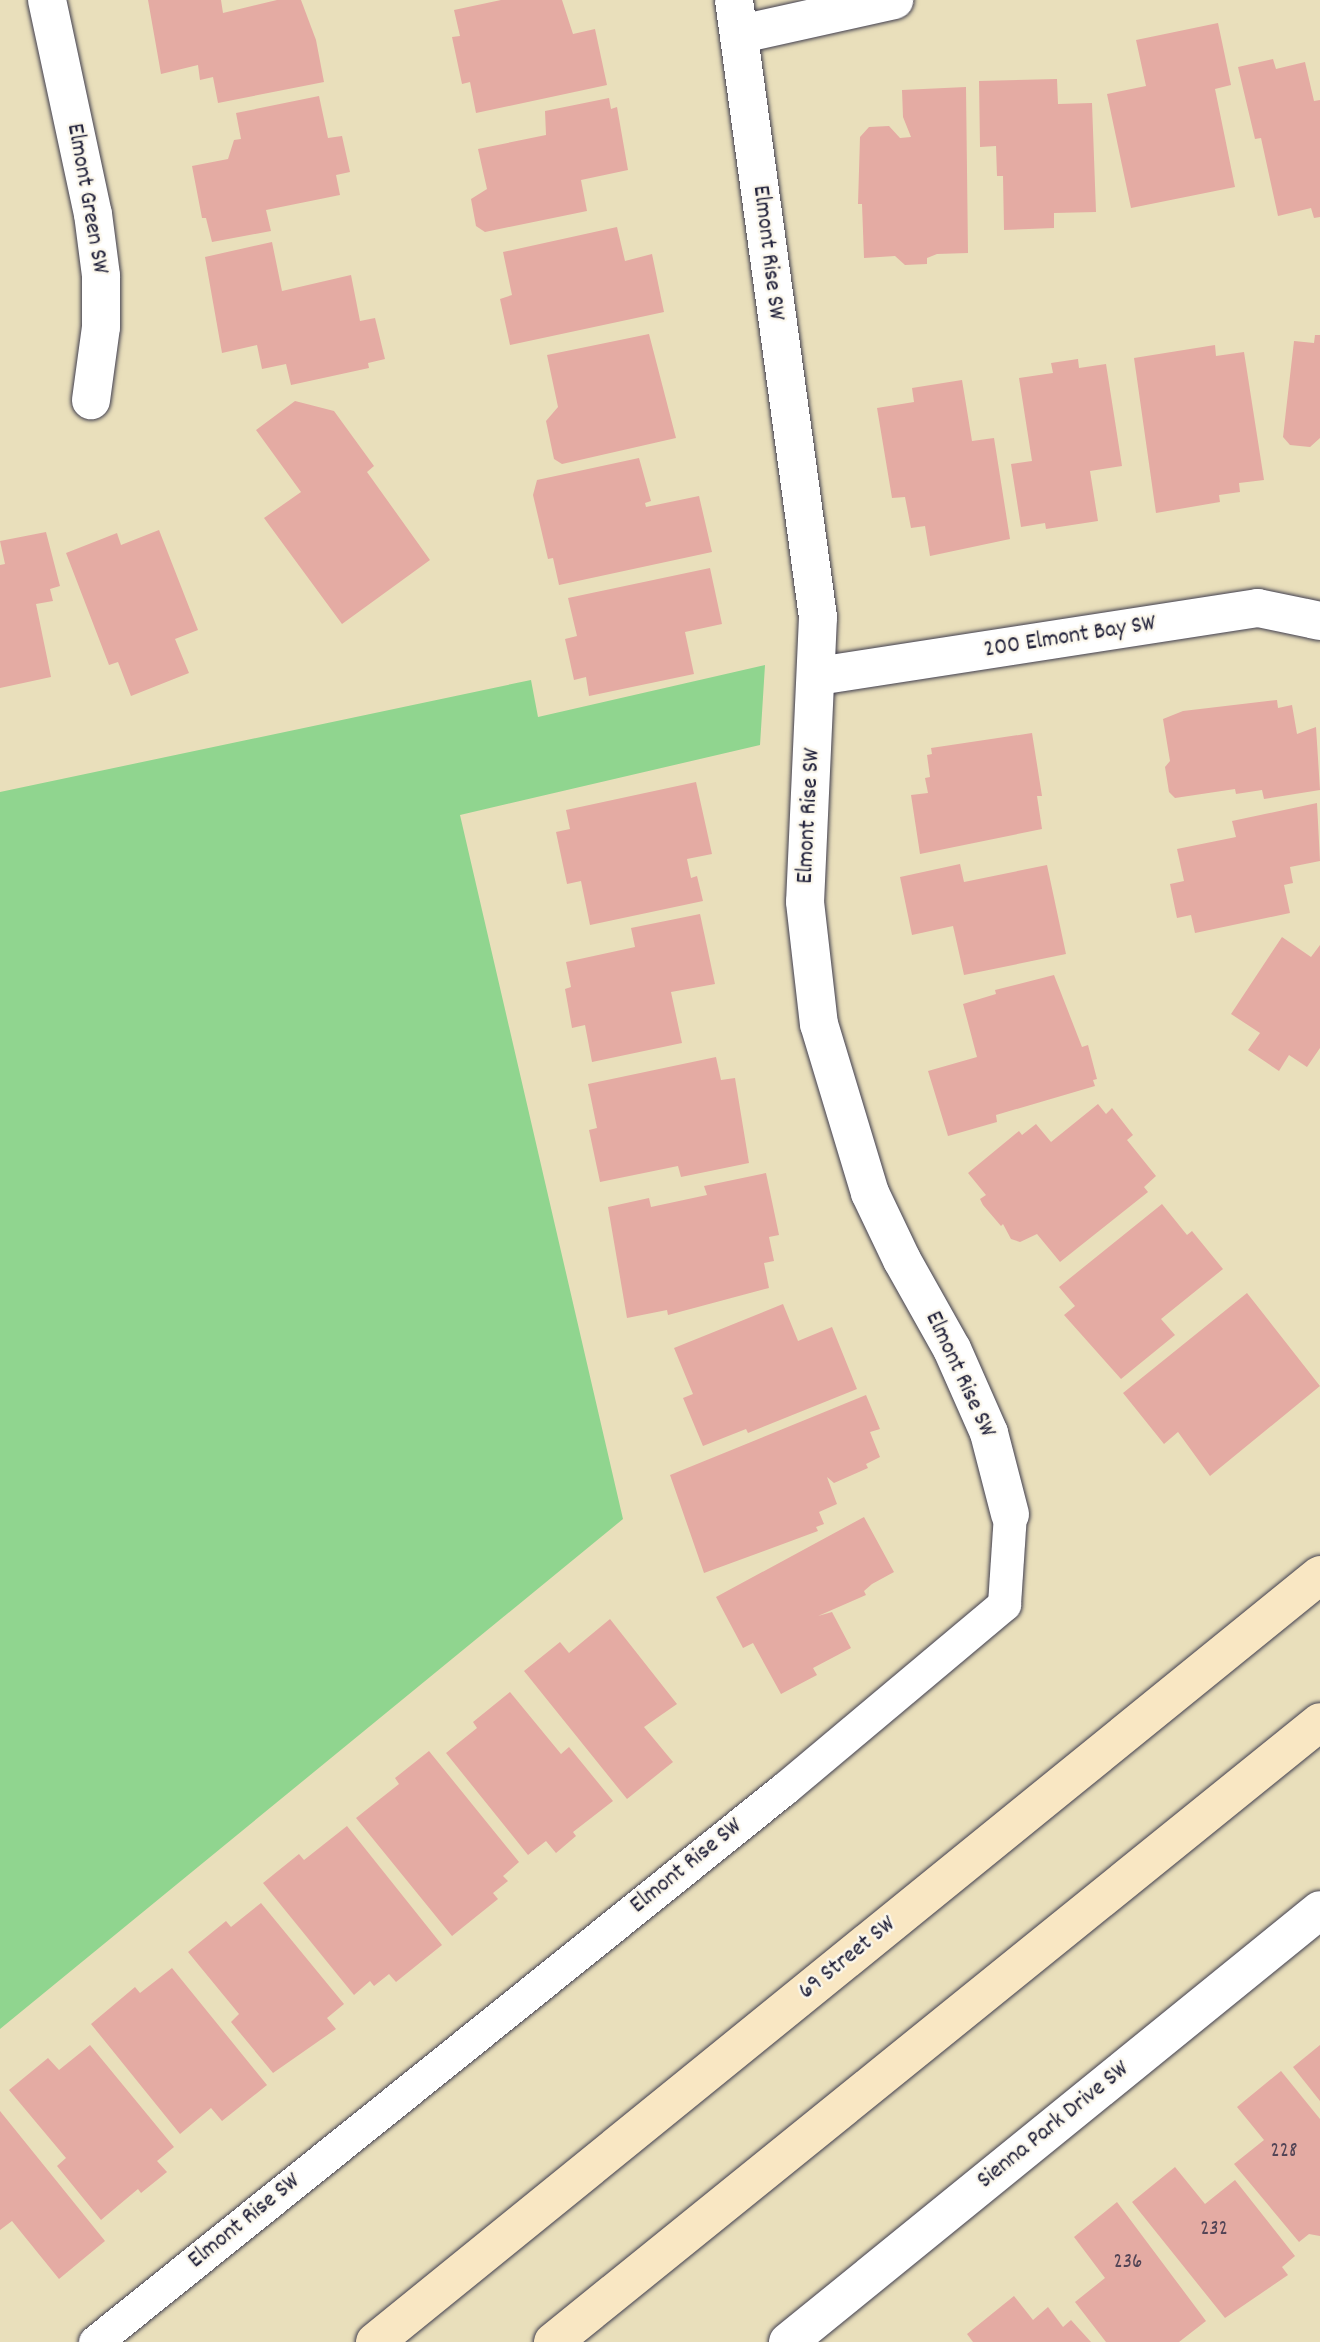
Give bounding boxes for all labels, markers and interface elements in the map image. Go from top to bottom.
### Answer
street label: Elmont Green SW [59,122,113,276]
street label: Elmont Rise SW [744,184,790,322]
street label: 200 Elmont Bay SW [982,610,1158,666]
street label: Elmont Rise SW [792,747,828,885]
street label: Elmont Rise SW [917,1307,1001,1443]
street label: Elmont Rise SW [625,1813,749,1921]
street label: 69 Street SW [794,1911,902,2007]
street label: Sienna Park Drive SW [972,2056,1136,2196]
house number: 228 [1271,2139,1297,2165]
street label: Elmont Rise SW [183,2168,307,2276]
house number: 232 [1200,2217,1228,2243]
house number: 236 [1114,2250,1142,2276]

